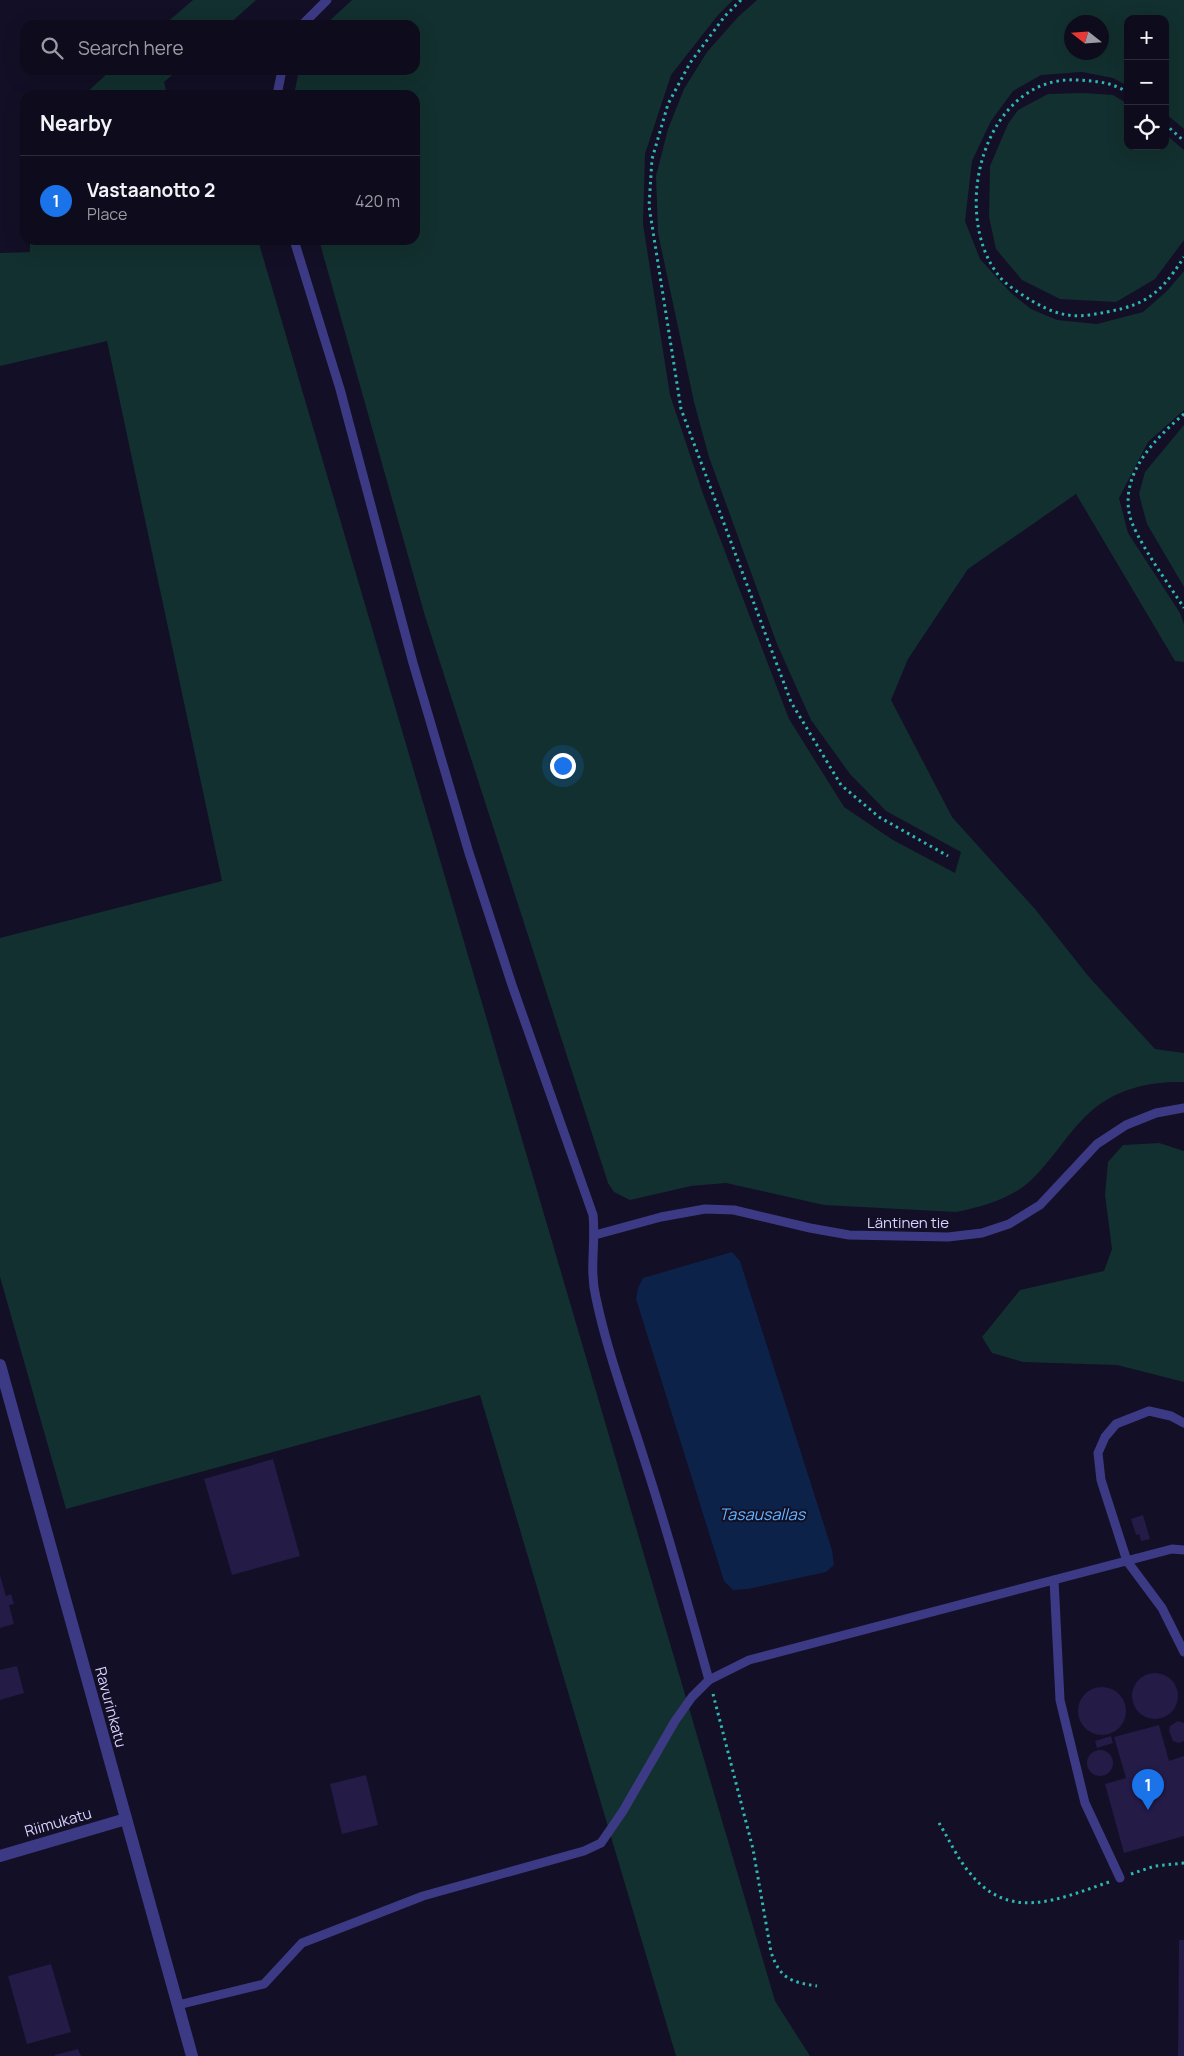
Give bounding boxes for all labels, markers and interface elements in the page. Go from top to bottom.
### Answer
north arrow [1064,15,1109,60]
map controls [1124,15,1169,150]
button: + [1124,15,1169,60]
search box [20,20,420,75]
icon: search [38,34,66,62]
text: Search here [78,35,184,61]
button: − [1124,60,1169,105]
button: locate [1124,105,1169,150]
text: Nearby [40,109,112,137]
text: Vastaanotto 2 [87,177,215,203]
text: 1 [52,190,60,212]
text: 420 m [355,190,400,212]
text: Place [87,203,127,225]
your location [550,753,576,779]
street label: Läntinen tie [867,1212,949,1233]
water label: Tasausallas [719,1503,807,1525]
street label: Ravurinkatu [90,1664,132,1750]
pin: 1 [1132,1769,1164,1810]
street label: Riimukatu [22,1802,94,1842]

